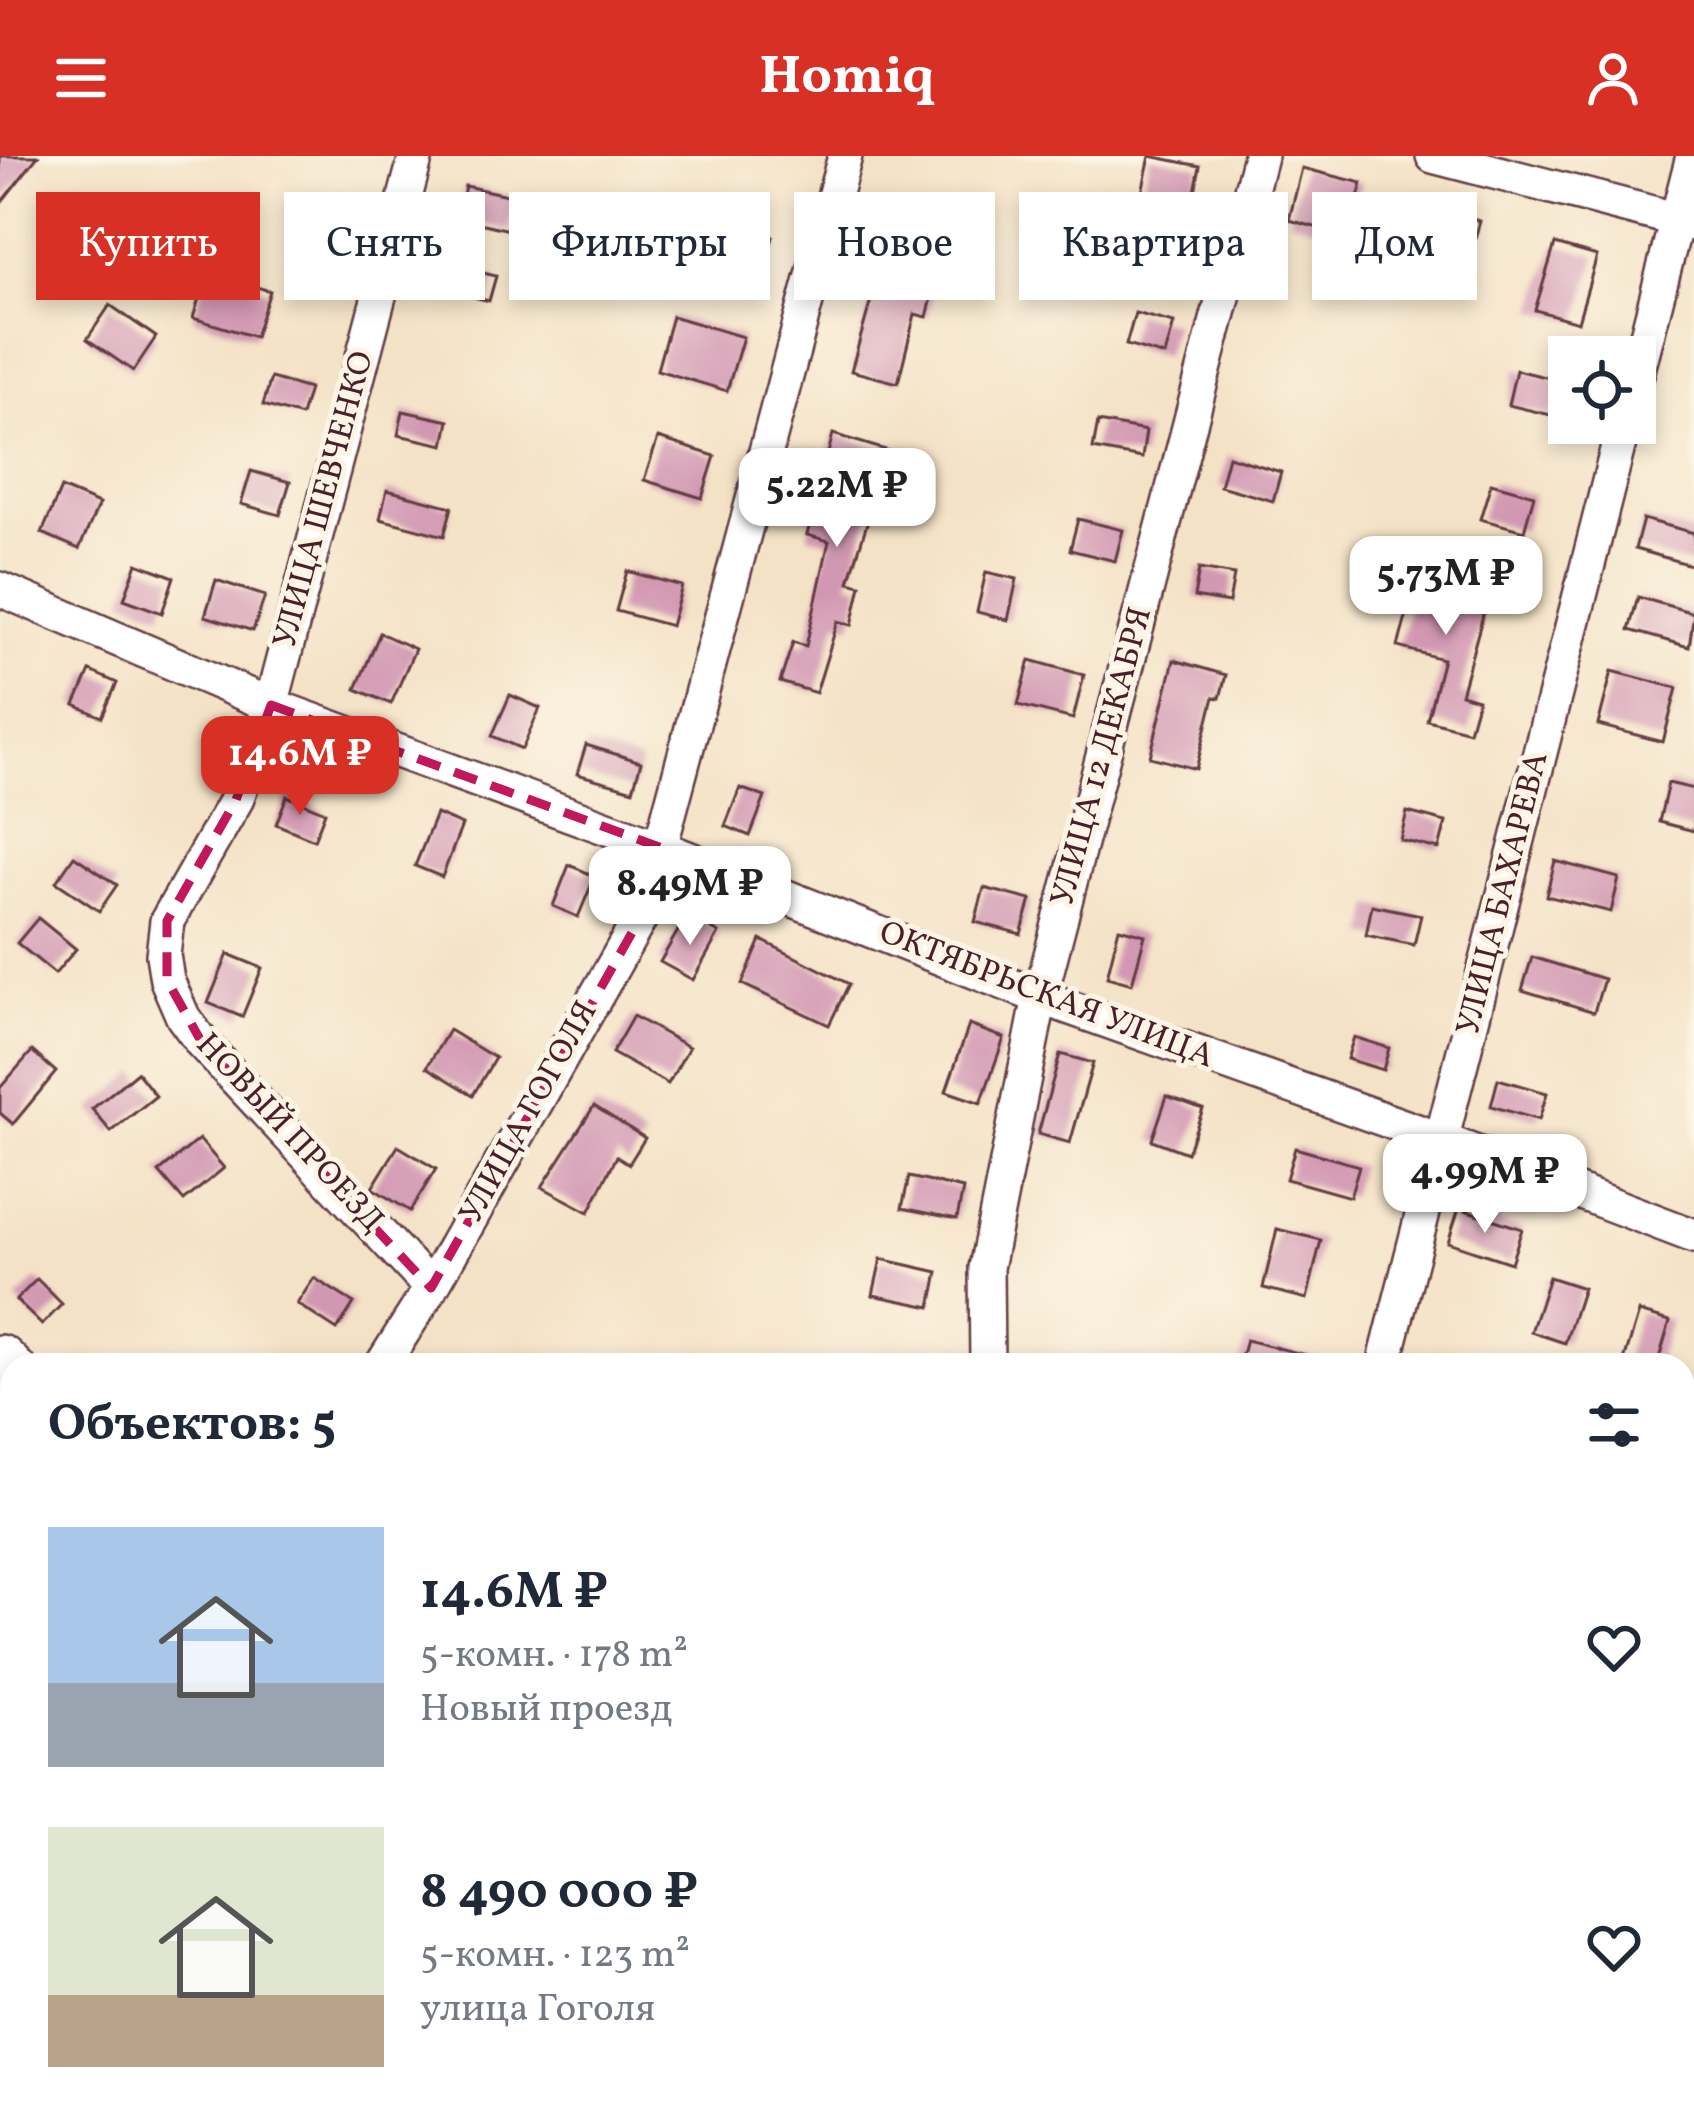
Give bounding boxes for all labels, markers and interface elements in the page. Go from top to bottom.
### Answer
text: Homiq [759,41,935,116]
icon: menu [48,45,114,111]
icon: person [1580,45,1646,111]
chip: Купить [36,192,260,300]
chip: Снять [284,192,485,300]
chip: Фильтры [509,192,770,300]
chip: Новое [794,192,995,300]
chip: Квартира [1019,192,1288,300]
chip: Дом [1312,192,1477,300]
map controls [1548,336,1656,444]
button: locate [1548,336,1656,444]
street label: УЛИЦА ШЕВЧЕНКО [263,346,387,654]
pin: 5.22M ₽ [726,448,948,550]
text: 5.22M ₽ [766,460,908,514]
pin: 5.73M ₽ [1335,536,1557,638]
text: 5.73M ₽ [1377,548,1515,602]
street label: УЛИЦА 12 ДЕКАБРЯ [1041,602,1165,912]
pin: 14.6M ₽ [189,716,411,818]
text: 14.6M ₽ [228,728,372,782]
street label: УЛИЦА БАХАРЕВА [1447,748,1561,1040]
pin: 8.49M ₽ [579,846,801,948]
text: 8.49M ₽ [616,858,764,912]
street label: ОКТЯБРЬСКАЯ УЛИЦА [872,911,1220,1081]
street label: УЛИЦА ГОГОЛЯ [450,993,610,1233]
street label: НОВЫЙ ПРОЕЗД [184,1024,394,1244]
pin: 4.99M ₽ [1374,1134,1596,1236]
text: 4.99M ₽ [1410,1146,1560,1200]
text: Объектов: 5 [48,1390,336,1461]
icon: filters [1581,1392,1647,1458]
text: 14.6M ₽ [420,1558,608,1629]
icon: home [144,1575,288,1719]
icon: heart [1581,1614,1647,1680]
text: 5-комн. · 178 m² [420,1629,688,1683]
text: Новый проезд [420,1683,672,1737]
text: 8 490 000 ₽ [420,1858,698,1929]
icon: home [144,1875,288,2019]
icon: heart [1581,1914,1647,1980]
text: 5-комн. · 123 m² [420,1929,690,1983]
text: улица Гоголя [420,1983,655,2037]

